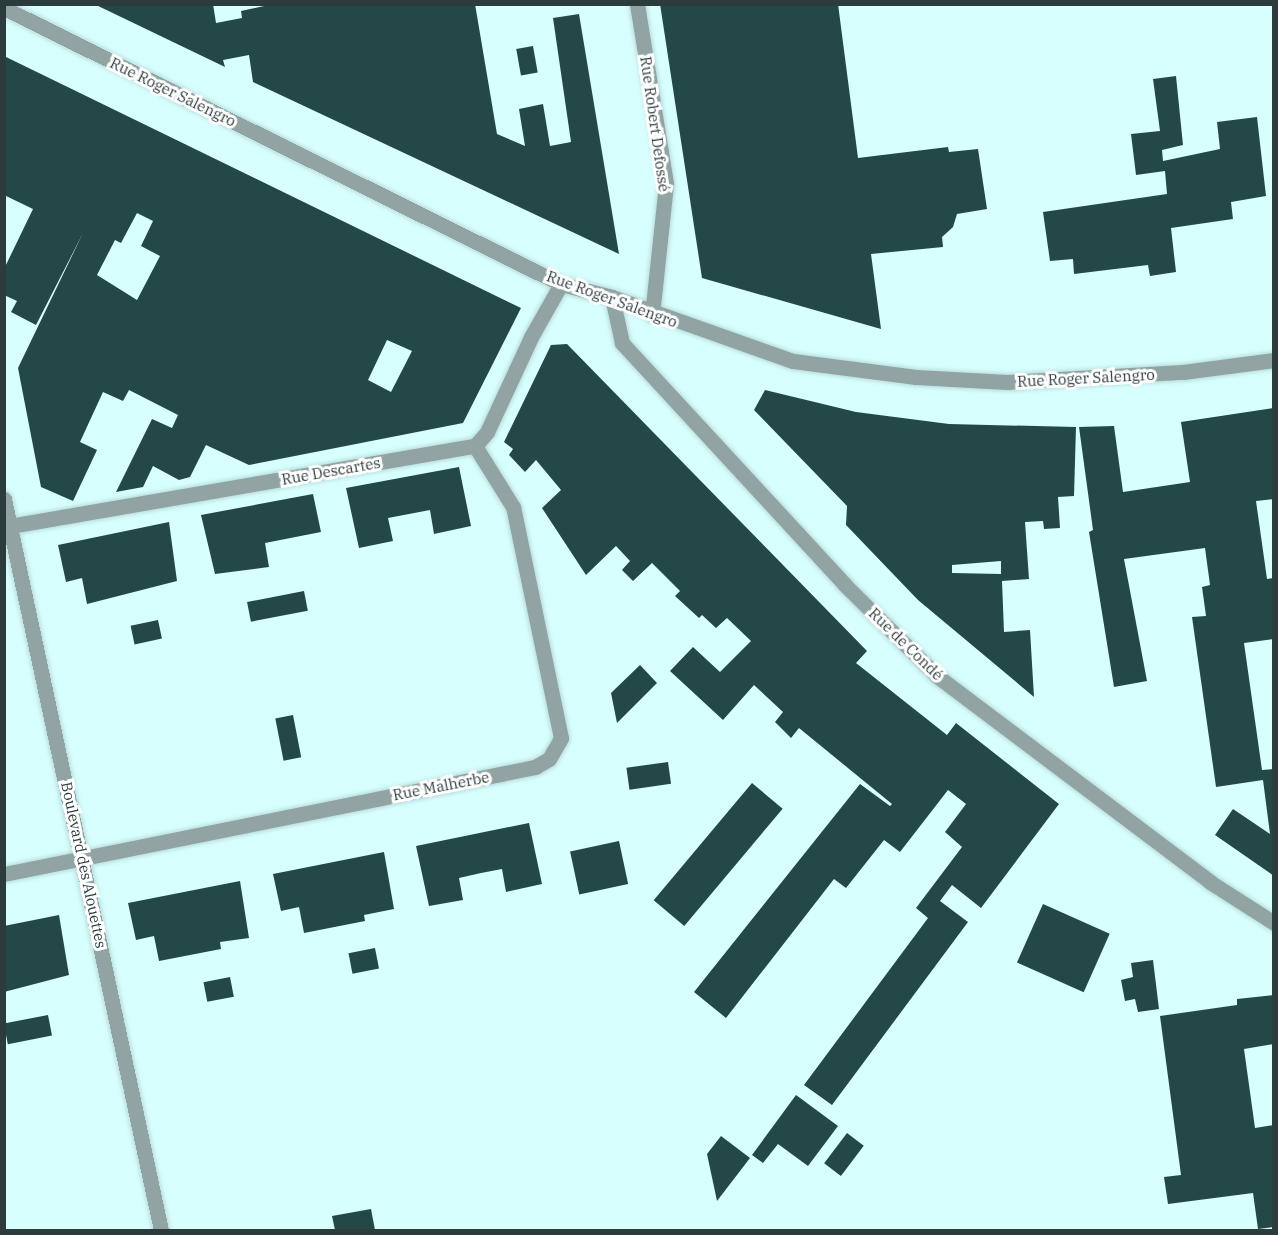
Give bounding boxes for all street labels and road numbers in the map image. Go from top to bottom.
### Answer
street label: Rue Roger Salengro [107,54,239,130]
street label: Rue Robert Defossé [637,55,673,193]
street label: Rue Roger Salengro [544,267,680,331]
street label: Rue Roger Salengro [1017,365,1155,391]
street label: Rue Descartes [280,453,382,489]
street label: Rue de Condé [865,604,947,684]
street label: Rue Malherbe [391,768,491,804]
street label: Boulevard des Alouettes [58,780,110,950]

